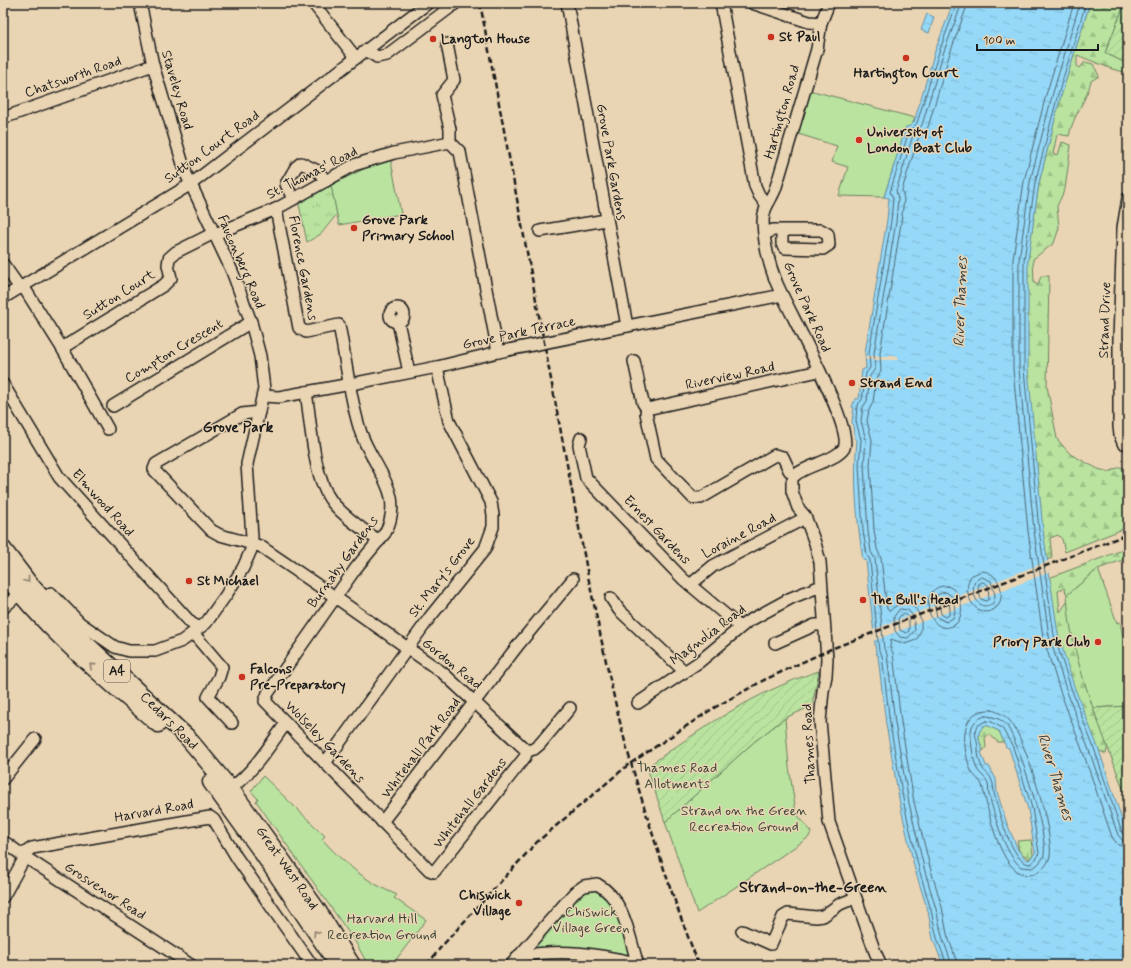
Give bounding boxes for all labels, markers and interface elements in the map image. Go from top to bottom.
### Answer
scale bar [977,26,1098,52]
place label: St Paul [779,28,820,46]
place label: Langton House [441,30,530,50]
marker: St Paul [766,32,776,42]
text: 100 m [983,33,1015,49]
marker: Langton House [428,34,438,44]
street label: Staveley Road [157,48,197,132]
street label: Chatsworth Road [22,52,124,102]
marker: Hartington Court [901,53,911,63]
street label: Hartington Road [760,63,806,162]
place label: Hartington Court [854,64,959,85]
street label: Grove Park Gardens [592,102,630,222]
street label: Sutton Court Road [161,106,263,188]
place label: University of London Boat Club [867,123,973,157]
marker: University of London Boat Club [854,135,864,145]
street label: St. Thomas' Road [264,142,360,204]
place label: Grove Park Primary School [362,211,455,245]
street label: Fauconberg Road [211,212,269,313]
street label: Florence Gardens [284,214,322,322]
marker: Grove Park Primary School [349,223,359,233]
water label: River Thames [949,255,973,347]
street label: Grove Park Road [779,259,835,355]
street label: Sutton Court [80,265,159,324]
street label: Strand Drive [1095,281,1115,359]
street label: Grove Park Terrace [461,312,578,354]
street label: Compton Crescent [122,315,226,387]
street label: Riverview Road [684,358,776,394]
place label: Strand End [860,374,932,392]
marker: Strand End [847,378,857,388]
district label: Grove Park [203,418,274,438]
street label: Elmwood Road [68,465,138,541]
street label: Ernest Gardens [619,492,695,568]
street label: Loraine Road [699,509,779,563]
street label: Burnaby Gardens [304,512,382,612]
street label: St. Mary's Grove [405,533,479,621]
place label: St Michael [197,572,259,590]
one-way arrow [22,576,29,583]
marker: St Michael [184,576,194,586]
place label: The Bull's Head [871,591,959,609]
marker: The Bull's Head [858,595,868,605]
street label: Magnolia Road [666,601,751,671]
place label: Priory Park Club [993,633,1090,651]
street label: Gordon Road [418,634,486,694]
marker: Priory Park Club [1093,637,1103,647]
road number: A4 [104,660,130,682]
place label: Falcons Pre-Preparatory [250,660,346,694]
one-way arrow [89,664,97,671]
marker: Falcons Pre-Preparatory [237,672,247,682]
street label: Cedars Road [136,688,202,754]
street label: Whitehall Park Road [377,694,465,802]
street label: Wolseley Gardens [281,697,369,787]
street label: Thames Road [798,703,820,785]
water label: River Thames [1032,731,1078,824]
street label: Whitehall Gardens [429,754,511,852]
park label: Thames Road Allotments [637,759,717,793]
street label: Harvard Road [113,795,195,827]
park label: Strand on the Green Recreation Ground [681,802,807,836]
street label: Great West Road [252,823,322,913]
street label: Grosvenor Road [61,858,149,924]
district label: Strand-on-the-Green [739,877,888,898]
place label: Chiswick Village [459,886,511,921]
marker: Chiswick Village [514,898,524,908]
park label: Chiswick Village Green [553,903,629,937]
park label: Harvard Hill Recreation Ground [327,910,437,944]
one-way arrow [314,930,321,937]

